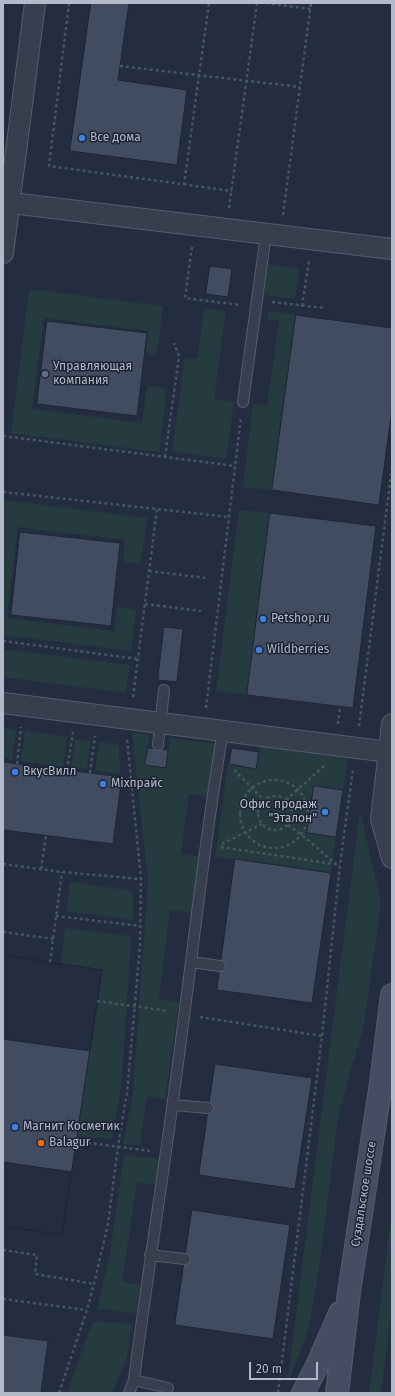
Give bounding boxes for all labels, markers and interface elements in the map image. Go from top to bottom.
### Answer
place label: Все дома [90,131,141,145]
marker: Все дома [77,133,87,143]
place label: Управляющая компания [53,360,132,388]
marker: Управляющая компания [40,369,50,379]
place label: Petshop.ru [271,612,330,626]
marker: Petshop.ru [258,614,268,624]
place label: Wildberries [267,643,329,657]
marker: Wildberries [254,645,264,655]
place label: ВкусВилл [23,765,76,779]
marker: ВкусВилл [10,767,20,777]
place label: Mixпрайс [111,777,163,791]
marker: Mixпрайс [98,779,108,789]
place label: Офис продаж "Эталон" [240,798,317,826]
marker: Офис продаж "Эталон" [320,807,330,817]
place label: Магнит Косметик [23,1120,120,1134]
marker: Магнит Косметик [10,1122,20,1132]
place label: Balagur [49,1136,90,1150]
marker: Balagur [36,1138,46,1148]
street label: Суздальское шоссе [349,1140,379,1248]
scale bar [251,1354,320,1380]
text: 20 m [256,1362,282,1376]

